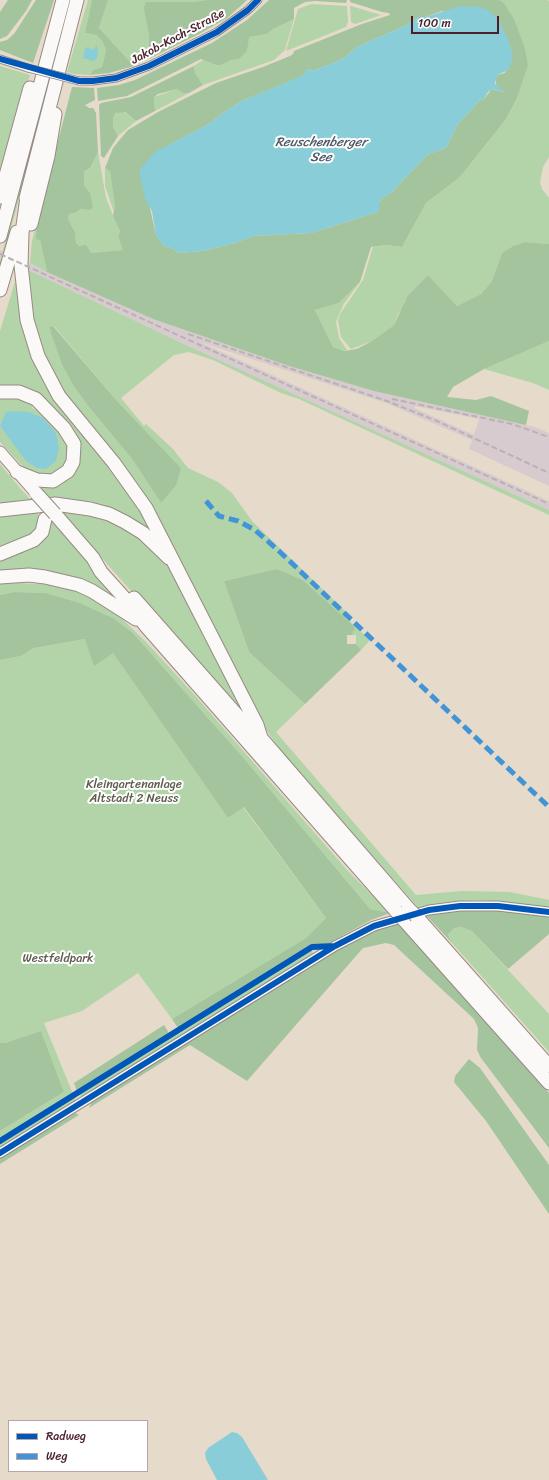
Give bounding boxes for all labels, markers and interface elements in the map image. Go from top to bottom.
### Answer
street label: Jakob-Koch-Straße [129,6,227,68]
scale bar [413,8,501,34]
text: 100 m [418,12,451,34]
water label: Reuschenberger See [275,135,367,166]
park label: Kleingartenanlage Altstadt 2 Neuss [86,778,182,806]
park label: Westfeldpark [23,952,93,966]
legend [8,1420,148,1472]
text: Radweg [46,1425,86,1447]
text: Weg [46,1445,67,1467]

